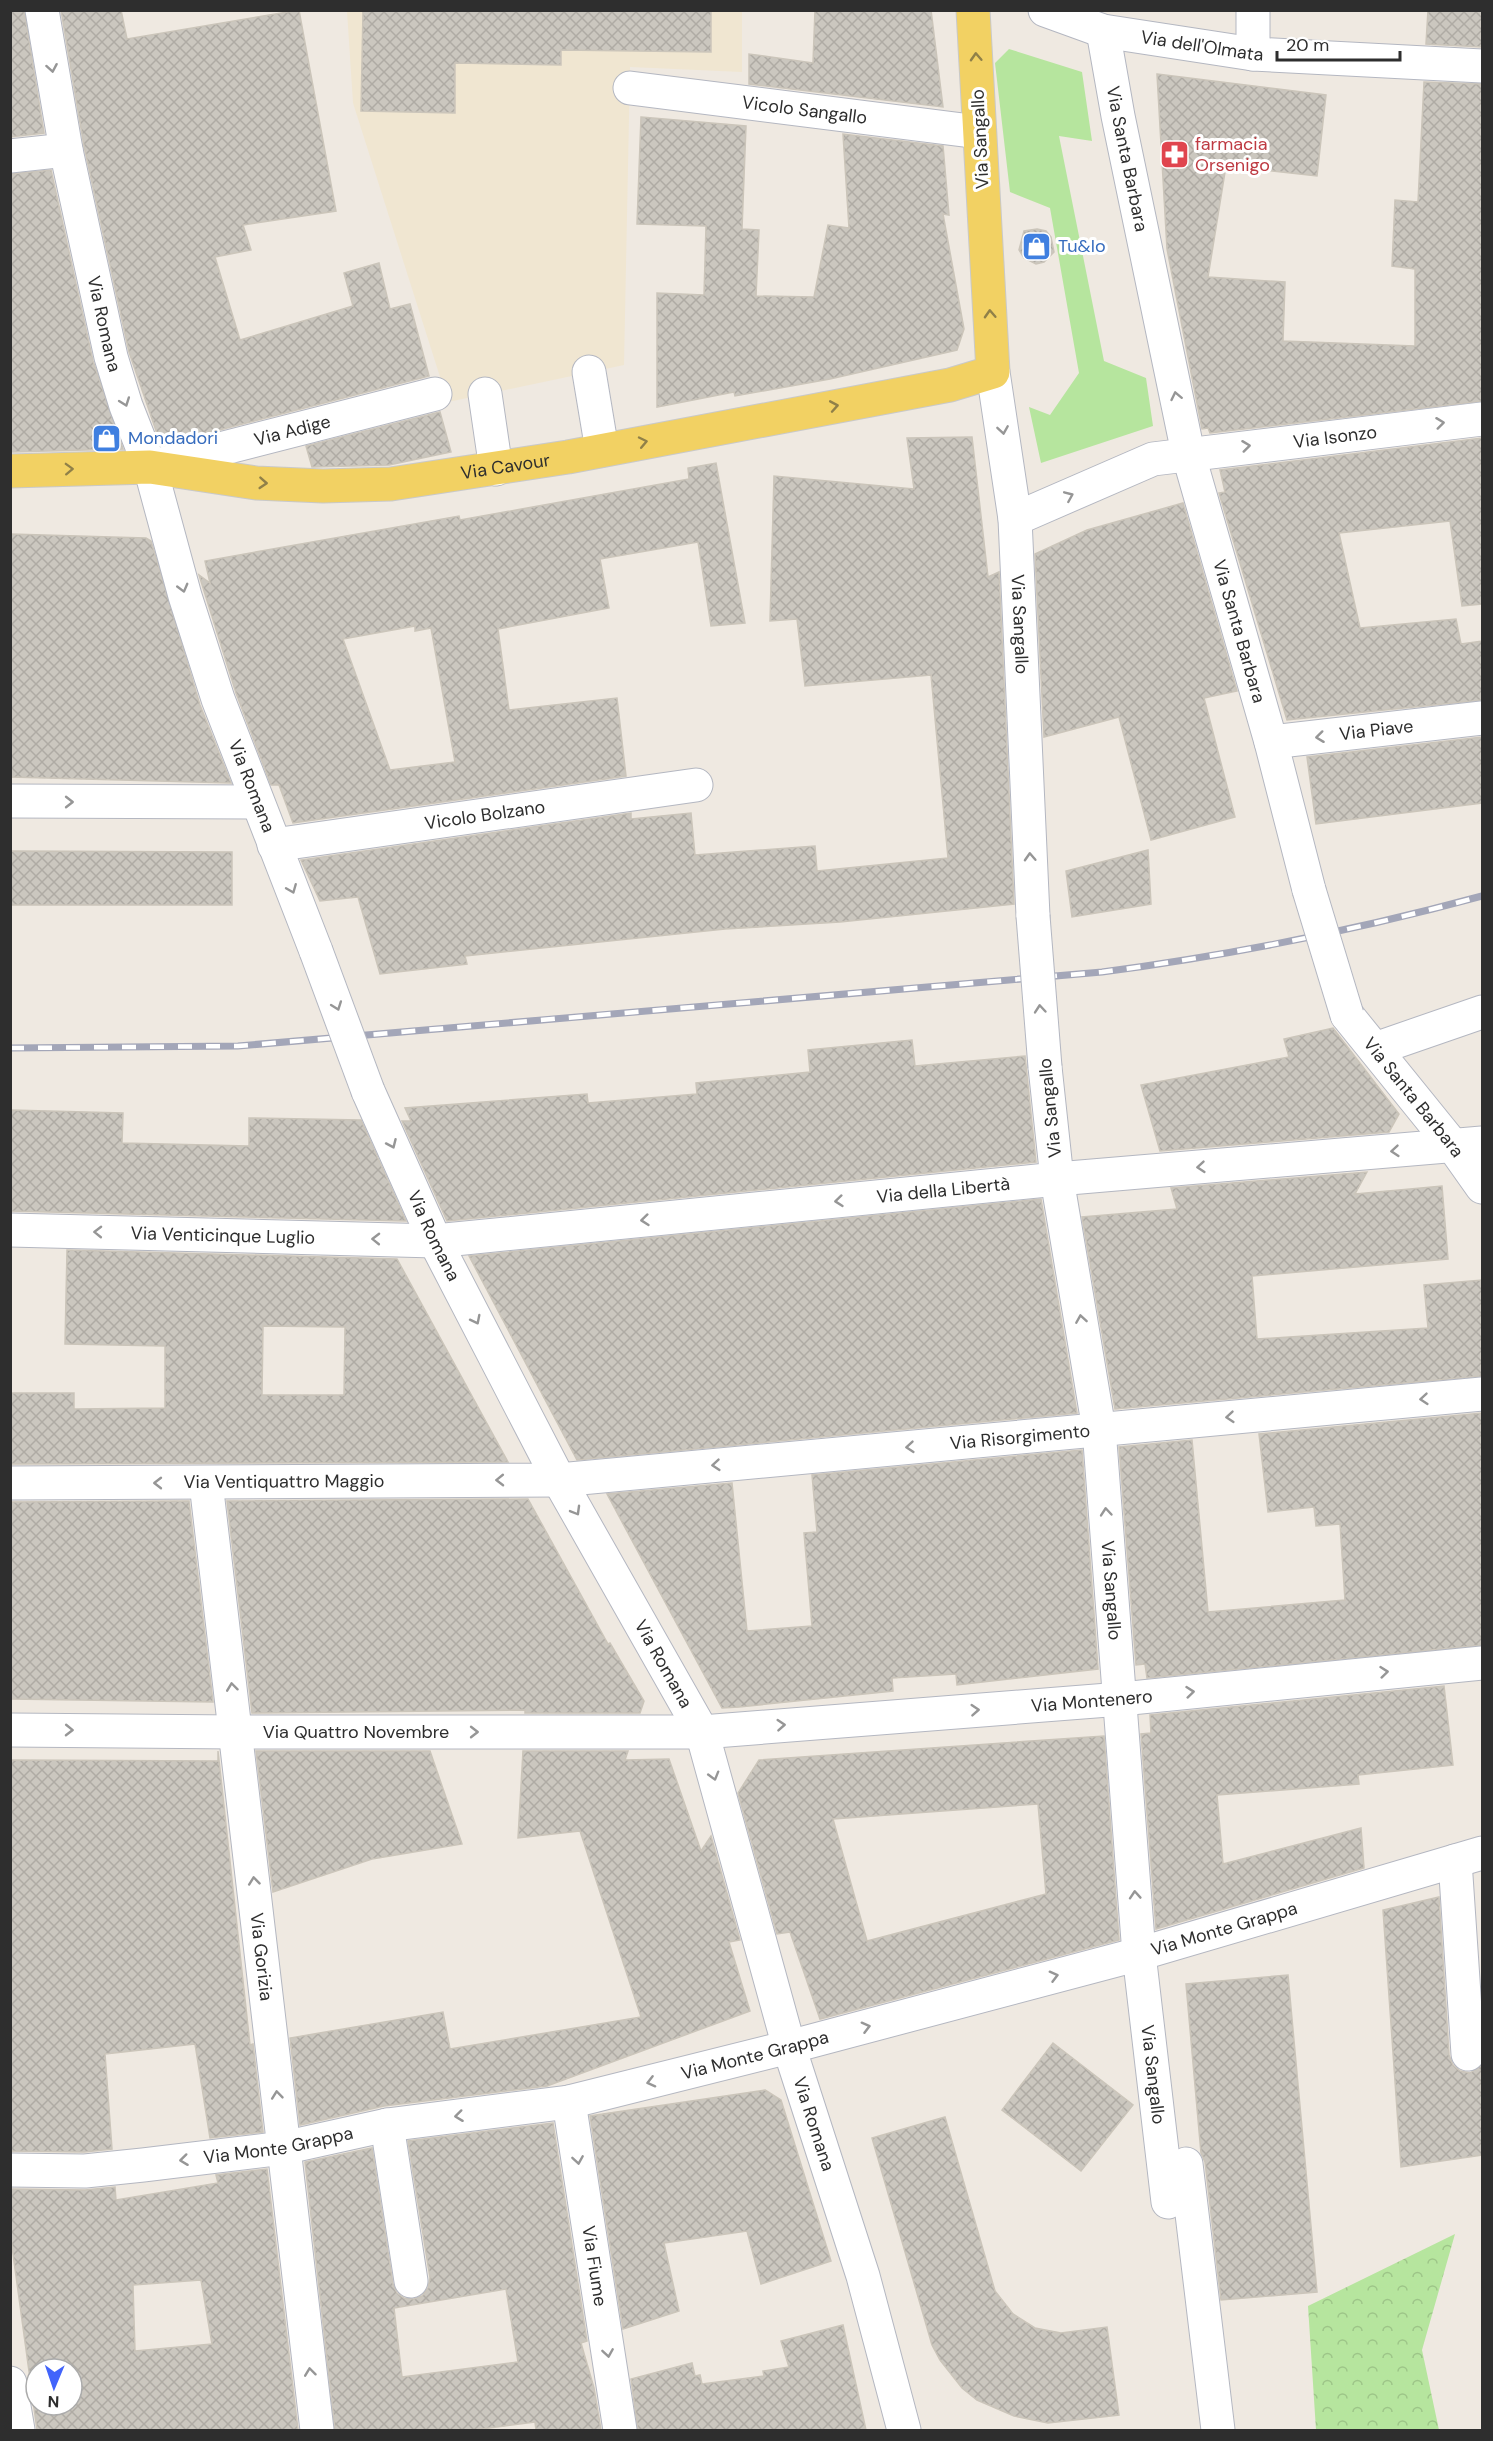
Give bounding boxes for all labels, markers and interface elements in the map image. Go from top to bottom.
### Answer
scale bar [1277,24,1400,62]
street label: Via dell'Olmata [1139,25,1264,67]
text: 20 m [1286,33,1329,57]
one-way arrow [969,52,982,61]
one-way arrow [45,63,57,73]
street label: Via Santa Barbara [1101,84,1154,234]
street label: Via Sangallo [965,88,995,190]
street label: Vicolo Sangallo [741,90,869,130]
place label: farmacia Orsenigo [1195,132,1270,177]
pharmacy icon: farmacia Orsenigo [1158,138,1190,170]
shop icon: Tu&Io [1021,230,1053,262]
place label: Tu&Io [1058,234,1106,258]
street label: Via Romana [82,274,127,375]
one-way arrow [984,310,997,319]
one-way arrow [1170,391,1183,401]
one-way arrow [117,396,130,407]
one-way arrow [829,400,839,413]
street label: Via Adige [252,409,333,452]
one-way arrow [1435,418,1444,430]
street label: Via Isonzo [1292,420,1378,454]
shop icon: Mondadori [91,422,123,454]
one-way arrow [996,425,1009,435]
place label: Mondadori [128,426,218,450]
one-way arrow [638,436,648,449]
one-way arrow [1242,440,1251,453]
street label: Via Cavour [459,448,552,485]
one-way arrow [64,463,73,475]
one-way arrow [258,476,267,489]
one-way arrow [1062,491,1073,503]
street label: Via Santa Barbara [1207,557,1271,706]
street label: Via Sangallo [1006,574,1034,675]
one-way arrow [176,582,188,593]
street label: Via Piave [1338,714,1415,746]
one-way arrow [1316,730,1325,742]
street label: Via Romana [223,736,281,836]
street label: Vicolo Bolzano [423,795,547,835]
one-way arrow [64,796,73,808]
one-way arrow [1024,853,1037,862]
one-way arrow [285,883,297,894]
one-way arrow [329,1000,342,1011]
one-way arrow [1034,1004,1047,1013]
street label: Via Santa Barbara [1358,1032,1469,1162]
street label: Via Sangallo [1033,1057,1067,1159]
one-way arrow [384,1138,396,1149]
one-way arrow [1390,1144,1399,1157]
one-way arrow [1196,1160,1205,1173]
street label: Via della Libertà [875,1172,1011,1209]
street label: Via Romana [402,1187,466,1285]
one-way arrow [835,1194,844,1207]
one-way arrow [641,1213,650,1226]
street label: Via Venticinque Luglio [130,1221,315,1250]
one-way arrow [93,1226,102,1239]
one-way arrow [372,1233,381,1245]
one-way arrow [469,1313,480,1324]
one-way arrow [1075,1314,1087,1324]
one-way arrow [1420,1392,1429,1405]
one-way arrow [1226,1410,1235,1423]
street label: Via Risorgimento [949,1419,1091,1456]
one-way arrow [906,1440,915,1453]
one-way arrow [712,1458,721,1471]
street label: Via Ventiquattro Maggio [183,1469,385,1494]
one-way arrow [496,1474,505,1487]
one-way arrow [154,1477,163,1489]
one-way arrow [569,1505,581,1515]
one-way arrow [1099,1508,1112,1517]
street label: Via Sangallo [1096,1540,1127,1641]
street label: Via Romana [629,1615,698,1712]
one-way arrow [1380,1666,1389,1679]
one-way arrow [226,1682,238,1691]
street label: Via Montenero [1030,1684,1154,1718]
one-way arrow [1186,1686,1195,1699]
one-way arrow [971,1704,980,1717]
one-way arrow [776,1719,785,1732]
street label: Via Quattro Novembre [263,1720,449,1744]
one-way arrow [64,1724,73,1737]
one-way arrow [469,1726,478,1738]
one-way arrow [707,1770,719,1781]
one-way arrow [248,1876,260,1885]
one-way arrow [1128,1891,1141,1900]
street label: Via Monte Grappa [1148,1896,1300,1962]
street label: Via Gorizia [244,1911,279,2002]
one-way arrow [1049,1971,1059,1983]
one-way arrow [861,2021,871,2034]
street label: Via Sangallo [1135,2023,1171,2126]
street label: Via Monte Grappa [679,2025,831,2086]
one-way arrow [646,2074,656,2087]
street label: Via Romana [787,2074,840,2174]
one-way arrow [271,2091,284,2100]
one-way arrow [455,2109,464,2122]
street label: Via Monte Grappa [202,2121,355,2170]
one-way arrow [179,2153,189,2166]
one-way arrow [572,2155,584,2164]
street label: Via Fiume [576,2224,613,2308]
one-way arrow [601,2347,614,2357]
north arrow [24,2357,84,2417]
one-way arrow [304,2368,317,2377]
text: N [47,2391,60,2412]

